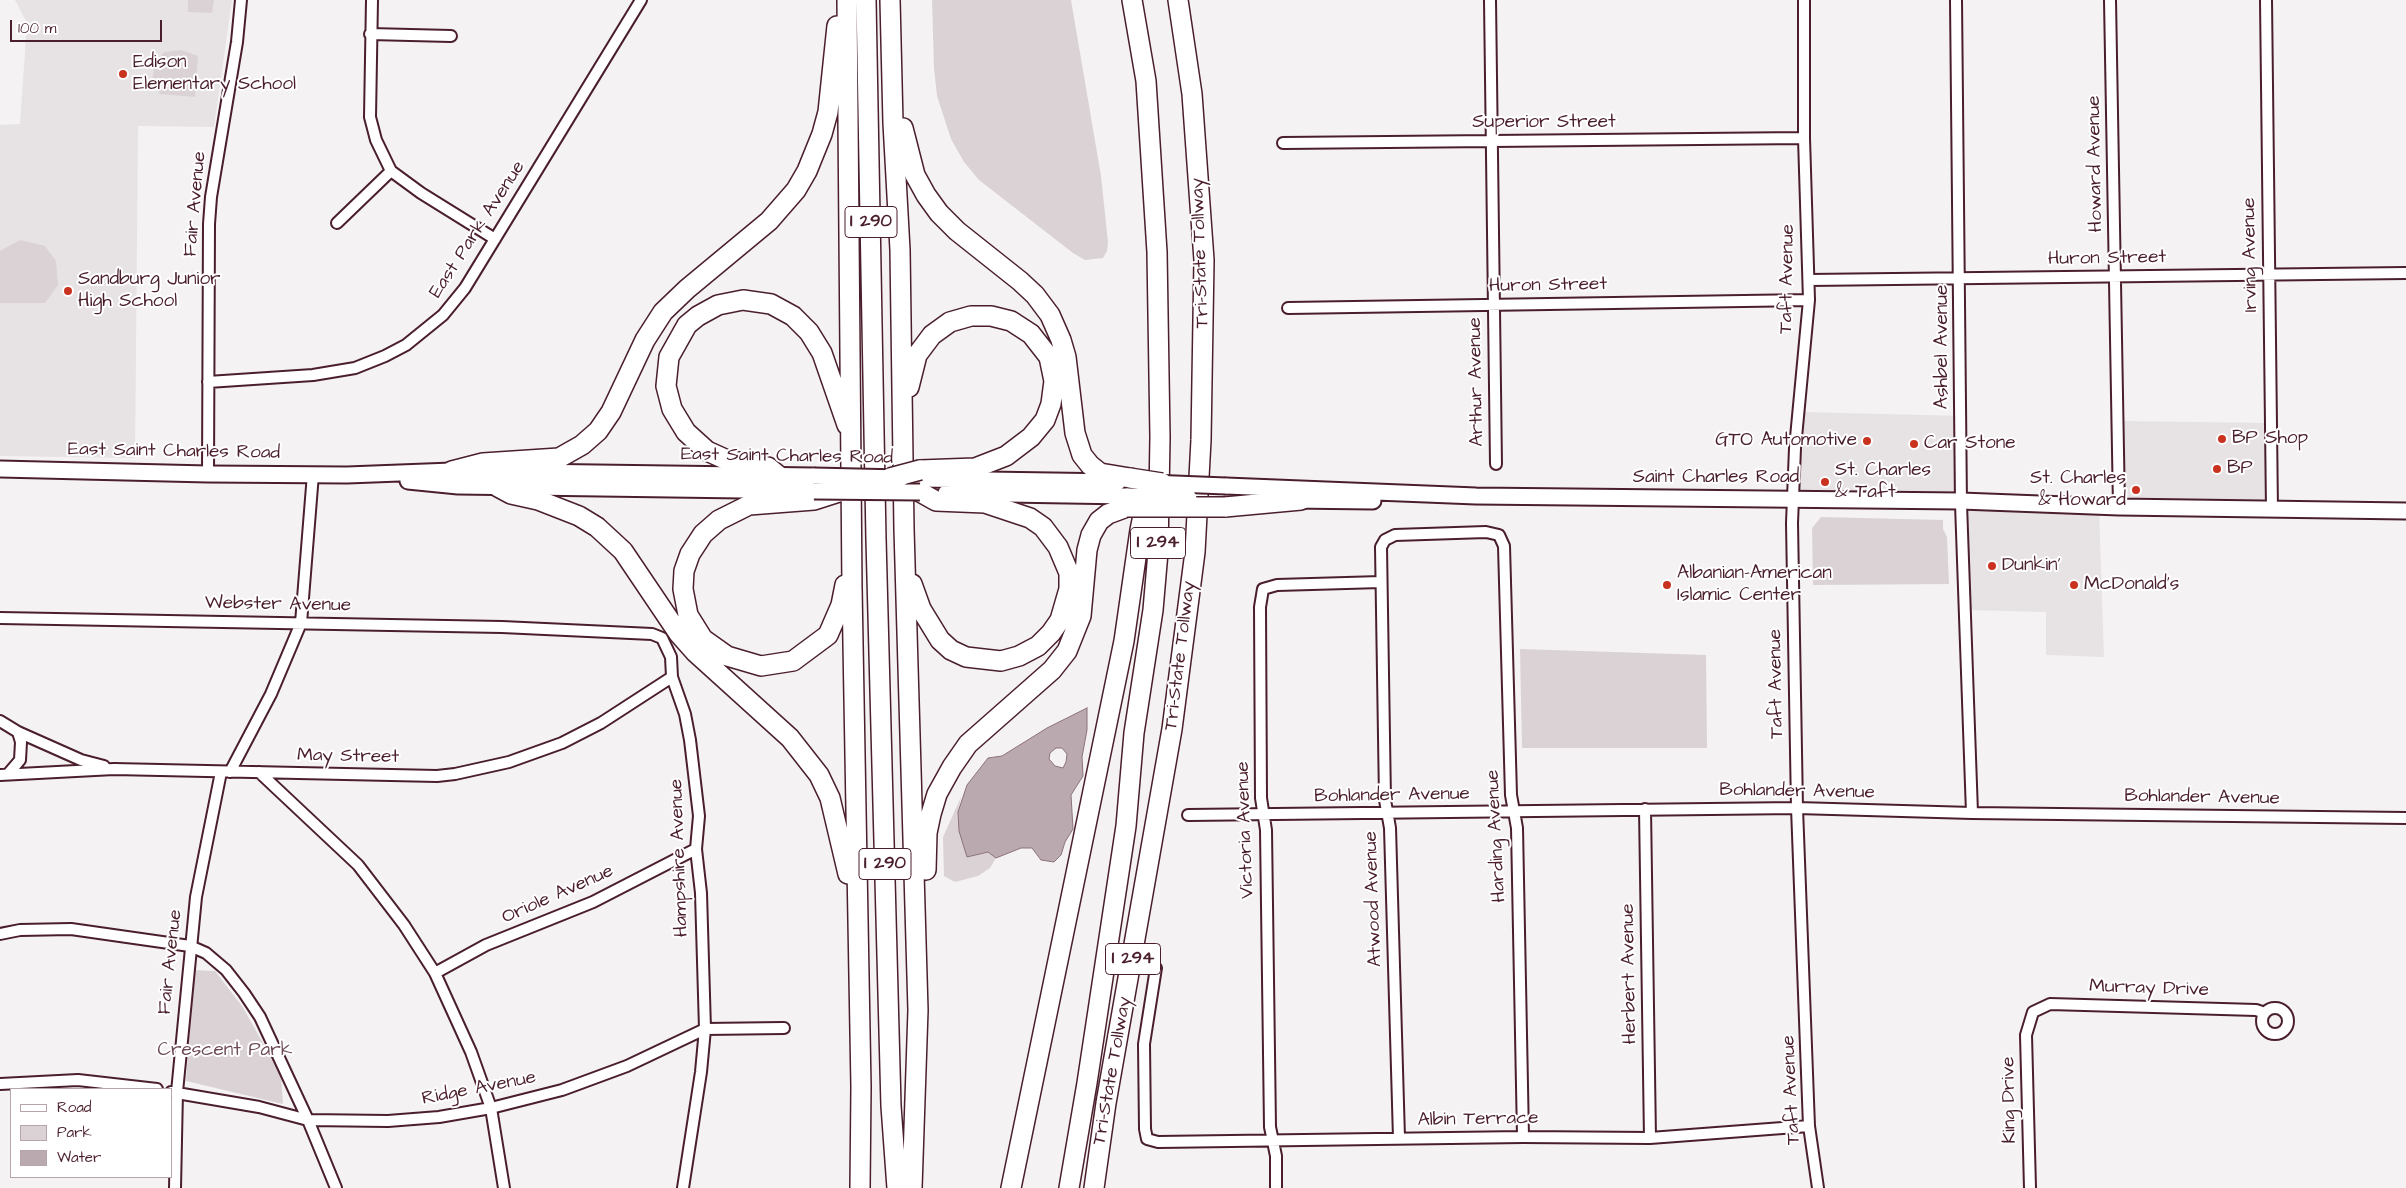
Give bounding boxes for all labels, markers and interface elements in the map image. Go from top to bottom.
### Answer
scale bar [12,10,165,42]
text: 100 m [18,18,57,39]
place label: Edison Elementary School [133,52,296,96]
marker: Edison Elementary School [117,68,129,80]
street label: Howard Avenue [2083,95,2109,233]
street label: Superior Street [1472,112,1616,134]
street label: Fair Avenue [180,150,212,258]
street label: East Park Avenue [425,157,531,303]
street label: Tri-State Tollway [1187,178,1215,328]
street label: Irving Avenue [2239,197,2263,313]
road number: I 290 [845,206,897,238]
street label: Taft Avenue [1776,224,1800,334]
street label: Huron Street [2048,247,2166,271]
place label: Sandburg Junior High School [78,269,221,313]
street label: Huron Street [1489,274,1607,298]
marker: Sandburg Junior High School [62,285,74,297]
street label: Ashbel Avenue [1932,285,1954,409]
street label: Arthur Avenue [1464,317,1490,447]
place label: BP Shop [2232,428,2308,450]
place label: GTO Automotive [1715,430,1857,452]
place label: Car Stone [1924,433,2016,455]
marker: BP Shop [2216,433,2228,445]
marker: GTO Automotive [1861,435,1873,447]
marker: Car Stone [1908,438,1920,450]
street label: East Saint Charles Road [68,439,280,465]
street label: East Saint Charles Road [681,444,893,470]
place label: BP [2227,458,2253,480]
place label: St. Charles & Taft [1835,460,1931,504]
marker: BP [2211,463,2223,475]
street label: Saint Charles Road [1633,467,1799,489]
place label: St. Charles & Howard [2030,468,2126,512]
marker: St. Charles & Taft [1819,476,1831,488]
marker: St. Charles & Howard [2130,484,2142,496]
road number: I 294 [1130,528,1186,558]
place label: Dunkin' [2002,555,2061,577]
marker: Dunkin' [1986,560,1998,572]
place label: Albanian-American Islamic Center [1677,563,1832,607]
place label: McDonald's [2084,574,2179,596]
marker: Albanian-American Islamic Center [1661,579,1673,591]
marker: McDonald's [2068,579,2080,591]
street label: Tri-State Tollway [1161,580,1201,732]
street label: Webster Avenue [205,592,351,618]
street label: Taft Avenue [1765,629,1789,739]
street label: May Street [297,745,399,769]
street label: Victoria Avenue [1232,761,1260,899]
street label: Harding Avenue [1482,769,1512,903]
street label: Hampshire Avenue [666,778,694,938]
street label: Bohlander Avenue [1719,779,1875,805]
street label: Bohlander Avenue [1314,783,1470,809]
street label: Bohlander Avenue [2124,785,2280,811]
street label: Atwood Avenue [1360,831,1388,967]
road number: I 290 [859,849,911,880]
street label: Oriole Avenue [499,860,617,930]
street label: Herbert Avenue [1617,903,1643,1045]
street label: Fair Avenue [154,908,188,1016]
road number: I 294 [1106,944,1160,974]
street label: Murray Drive [2089,976,2209,1002]
street label: Tri-State Tollway [1089,995,1137,1147]
street label: Taft Avenue [1778,1035,1806,1145]
park label: Crescent Park [158,1040,292,1062]
street label: King Drive [1998,1056,2022,1144]
street label: Ridge Avenue [420,1067,538,1111]
legend [10,1088,172,1178]
text: Road [57,1097,91,1118]
street label: Albin Terrace [1417,1108,1539,1132]
text: Park [57,1122,92,1143]
text: Water [57,1147,101,1168]

